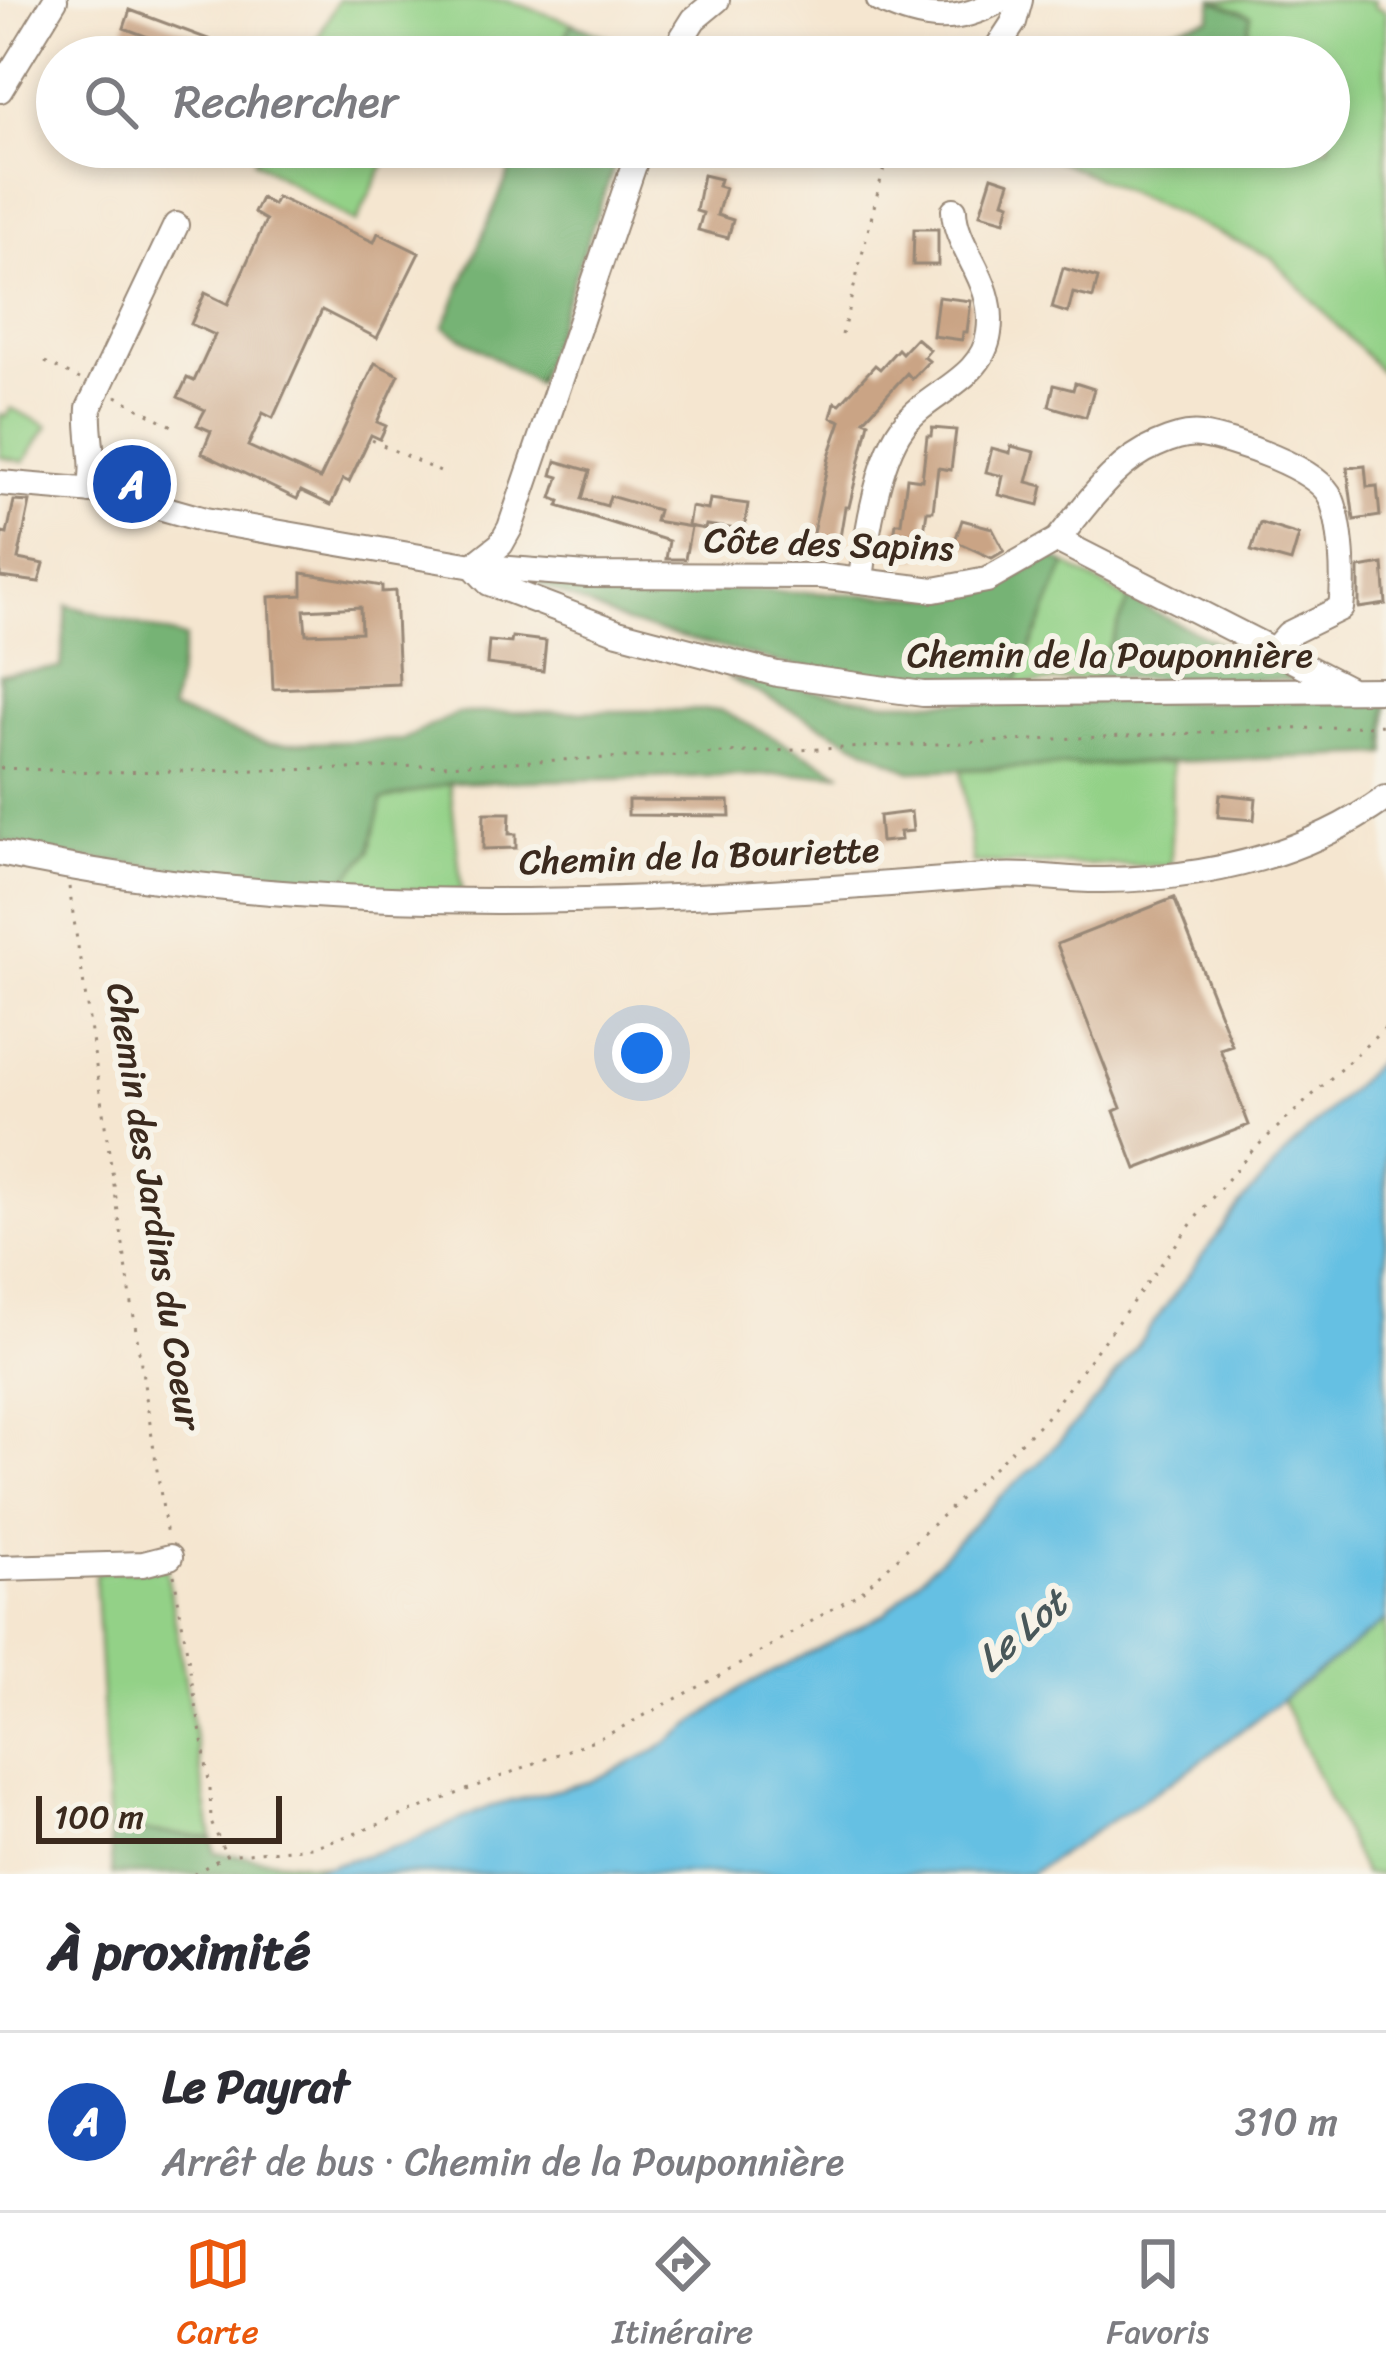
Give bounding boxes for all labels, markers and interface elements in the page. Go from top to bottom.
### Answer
search box [36,36,1350,168]
text: Rechercher [174,62,398,142]
icon: search [78,69,144,135]
pin: A [93,439,171,529]
street label: Côte des Sapins [703,508,955,580]
street label: Chemin de la Pouponnière [907,623,1313,687]
street label: Chemin de la Bouriette [518,818,880,894]
street label: Chemin des Jardins du Coeur [87,978,221,1436]
your location [612,1023,672,1083]
water label: Le Lot [960,1568,1086,1690]
text: 100 m [54,1788,144,1846]
scale bar [36,1790,282,1843]
text: À proximité [48,1907,310,1997]
text: Le Payrat [162,2047,349,2127]
text: A [74,2087,100,2156]
text: 310 m [1235,2087,1338,2156]
text: Arrêt de bus · Chemin de la Pouponnière [162,2127,844,2196]
tab: Carte [177,2231,259,2361]
tab: Itinéraire [612,2231,753,2361]
tab: Favoris [1106,2231,1209,2361]

